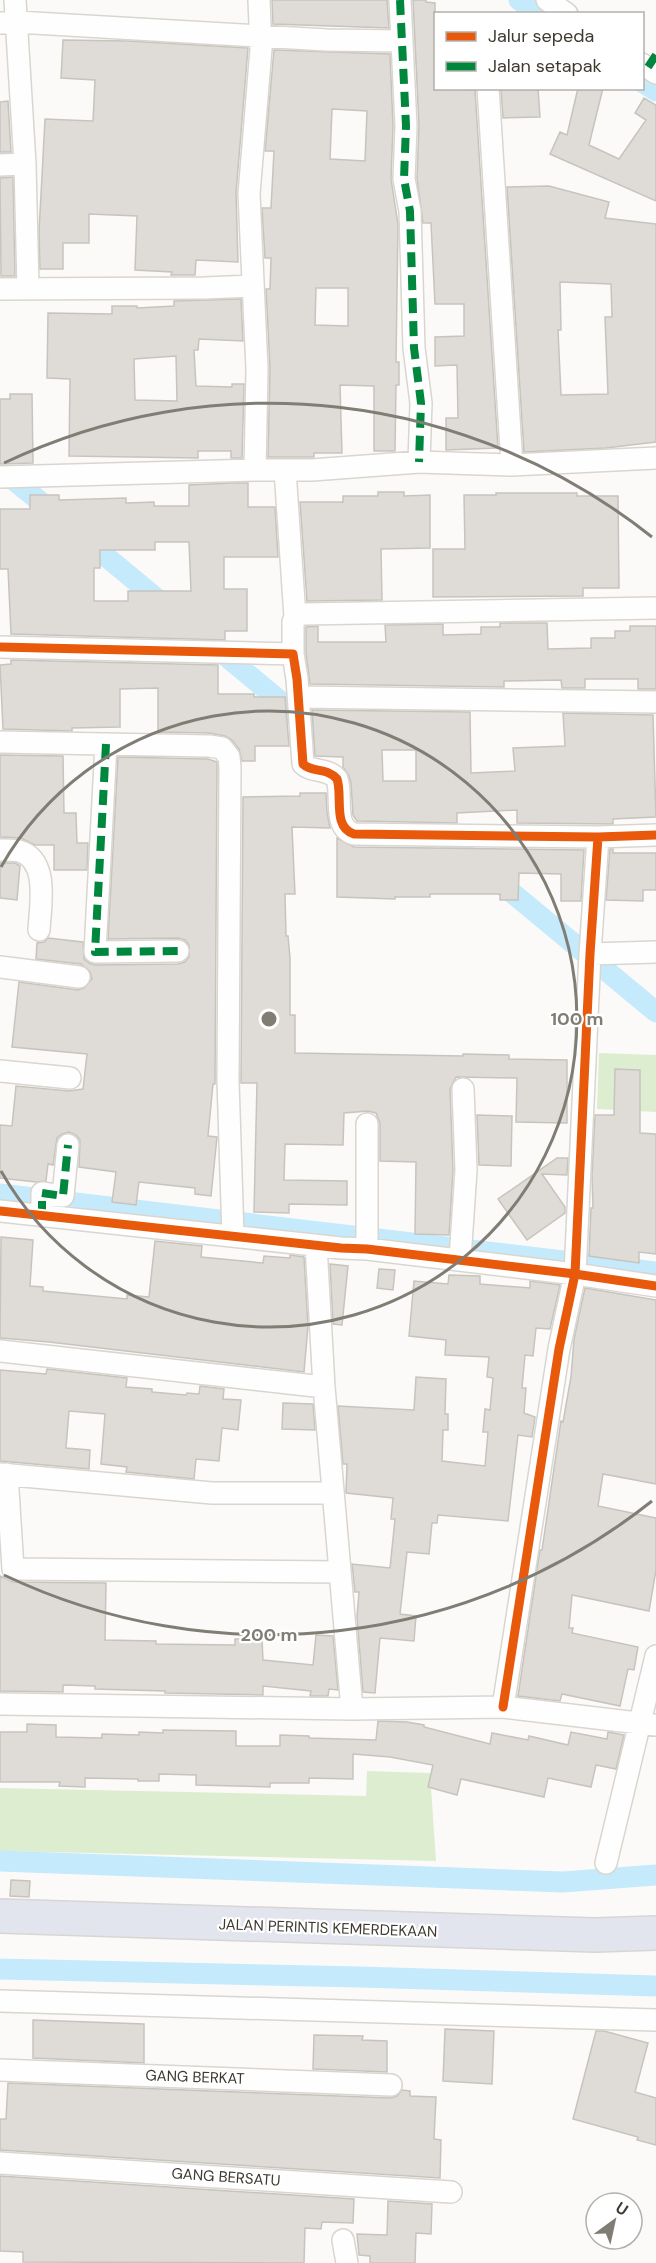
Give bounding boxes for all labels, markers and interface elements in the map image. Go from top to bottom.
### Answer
legend [434,12,644,90]
text: Jalur sepeda [488,24,594,48]
text: Jalan setapak [488,54,602,78]
text: 100 m [550,1007,604,1031]
centre of rings [259,1009,279,1029]
text: 200 m [241,1623,297,1647]
street label: JALAN PERINTIS KEMERDEKAAN [218,1914,438,1942]
street label: GANG BERKAT [145,2065,245,2089]
street label: GANG BERSATU [171,2163,281,2191]
north arrow [584,2191,644,2251]
text: U [612,2197,632,2221]

